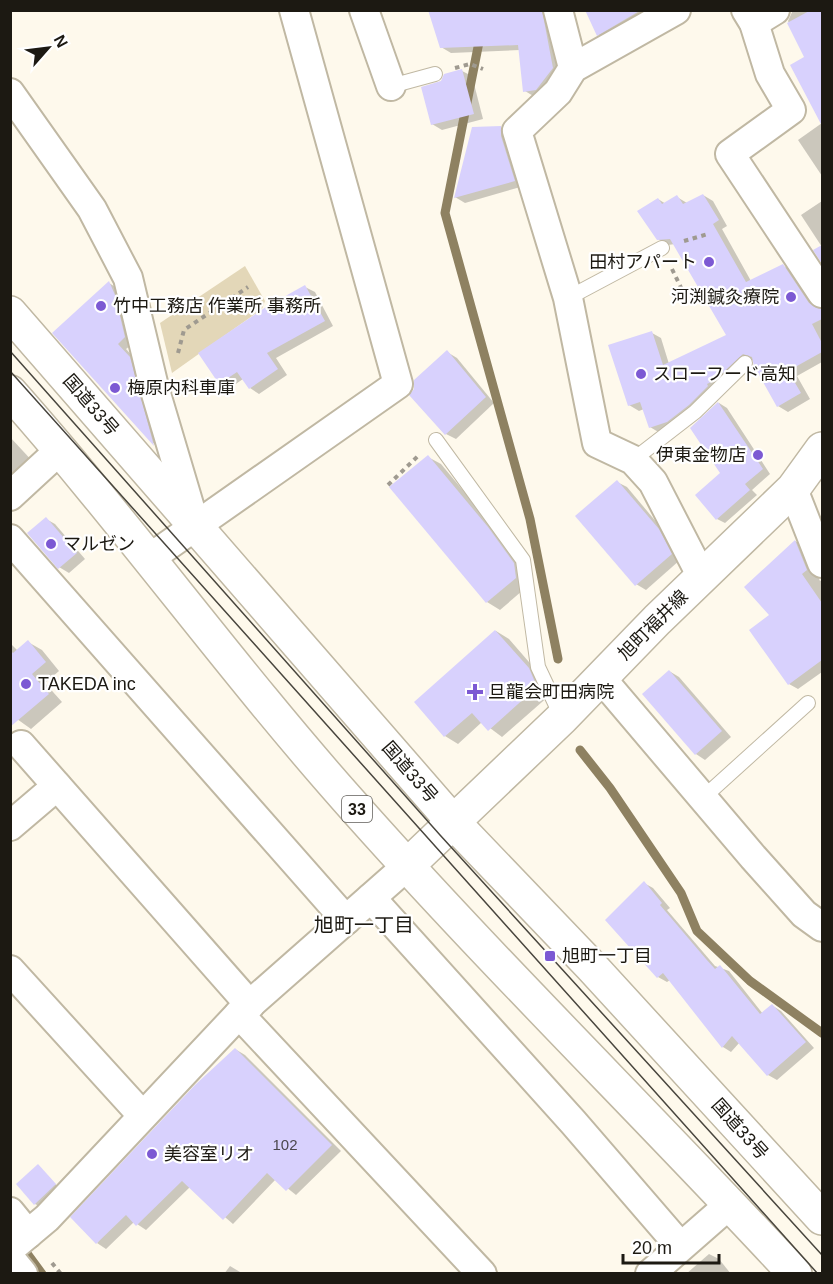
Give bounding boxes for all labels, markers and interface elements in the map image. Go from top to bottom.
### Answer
north arrow [18,18,78,78]
text: N [51,32,71,50]
place label: 田村アパート [589,252,697,272]
marker: 田村アパート [702,255,716,269]
place label: 河渕鍼灸療院 [671,287,779,307]
marker: 河渕鍼灸療院 [784,290,798,304]
place label: 竹中工務店 作業所 事務所 [113,296,321,316]
marker: 竹中工務店 作業所 事務所 [94,299,108,313]
place label: スローフード高知 [653,364,796,384]
marker: スローフード高知 [634,367,648,381]
street label: 国道33号 [59,371,123,439]
place label: 梅原内科車庫 [127,378,235,398]
marker: 梅原内科車庫 [108,381,122,395]
place label: 伊東金物店 [656,445,746,465]
marker: 伊東金物店 [751,448,765,462]
place label: マルゼン [63,534,135,554]
marker: マルゼン [44,537,58,551]
street label: 旭町福井線 [614,586,692,664]
place label: TAKEDA inc [38,674,136,694]
marker: TAKEDA inc [19,677,33,691]
place label: 旦龍会町田病院 [488,682,614,702]
marker: 旦龍会町田病院 [466,683,484,701]
street label: 国道33号 [378,738,442,806]
road number: 33 [342,796,372,822]
district label: 旭町一丁目 [314,914,414,936]
place label: 旭町一丁目 [562,946,652,966]
marker: 旭町一丁目 [543,949,557,963]
street label: 国道33号 [708,1095,772,1163]
house number: 102 [272,1136,298,1153]
place label: 美容室リオ [164,1144,254,1164]
marker: 美容室リオ [145,1147,159,1161]
scale bar [623,1227,719,1265]
text: 20 m [632,1238,672,1258]

